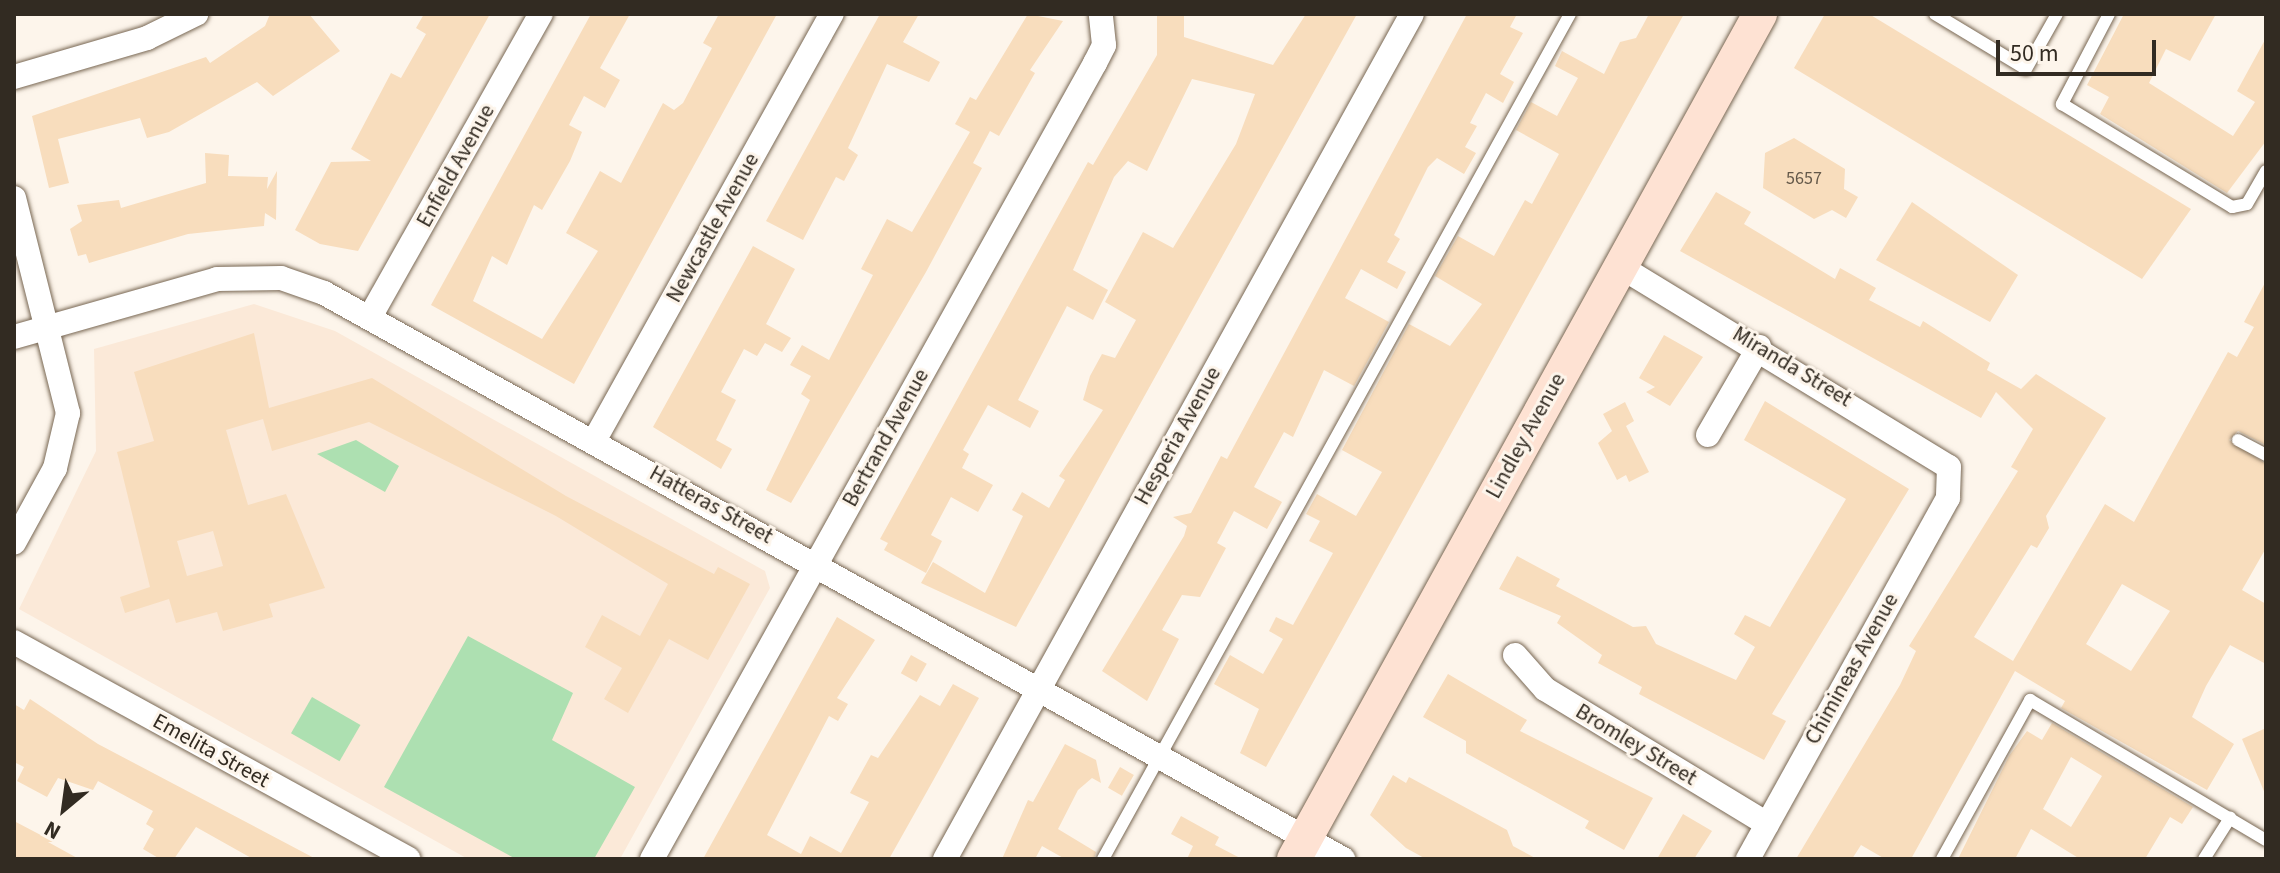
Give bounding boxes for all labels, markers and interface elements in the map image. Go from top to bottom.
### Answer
scale bar [2000,24,2160,74]
text: 50 m [2010,36,2059,71]
street label: Enfield Avenue [411,100,501,232]
street label: Newcastle Avenue [661,149,765,307]
house number: 5657 [1786,168,1822,190]
street label: Miranda Street [1728,321,1856,413]
street label: Hesperia Avenue [1129,362,1227,510]
street label: Bertrand Avenue [837,364,935,512]
street label: Lindley Avenue [1481,369,1571,503]
street label: Hatteras Street [645,460,777,550]
street label: Chimineas Avenue [1800,589,1904,749]
street label: Bromley Street [1571,698,1701,792]
street label: Emelita Street [148,708,274,794]
north arrow [24,769,104,849]
text: N [38,812,67,848]

